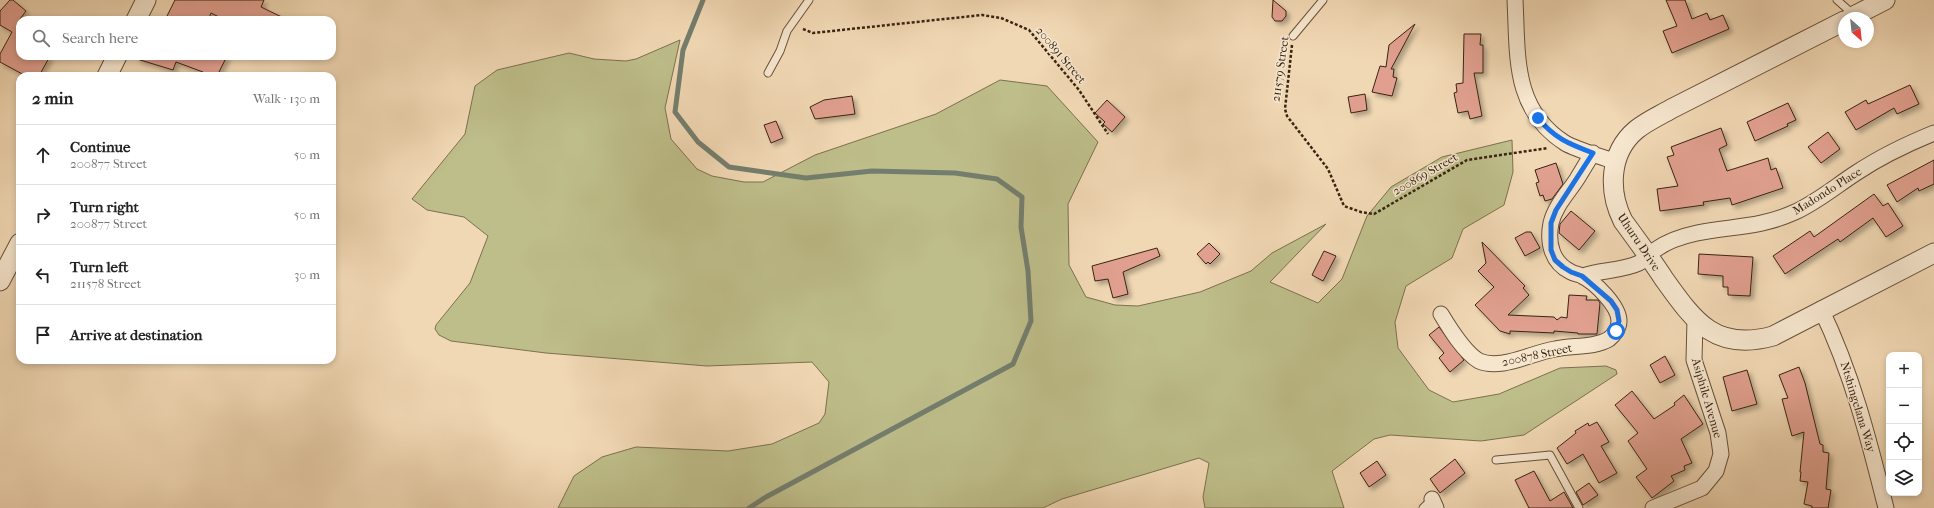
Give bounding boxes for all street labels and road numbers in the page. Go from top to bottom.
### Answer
street label: 200891 Street [1033,24,1089,87]
street label: 211579 Street [1268,35,1292,103]
street label: 200869 Street [1390,149,1460,198]
street label: Madondo Place [1790,164,1864,218]
street label: Uhuru Drive [1615,211,1663,274]
street label: 200878 Street [1501,341,1574,369]
street label: Asiphile Avenue [1689,355,1725,440]
street label: Ntshingelana Way [1838,360,1879,454]

